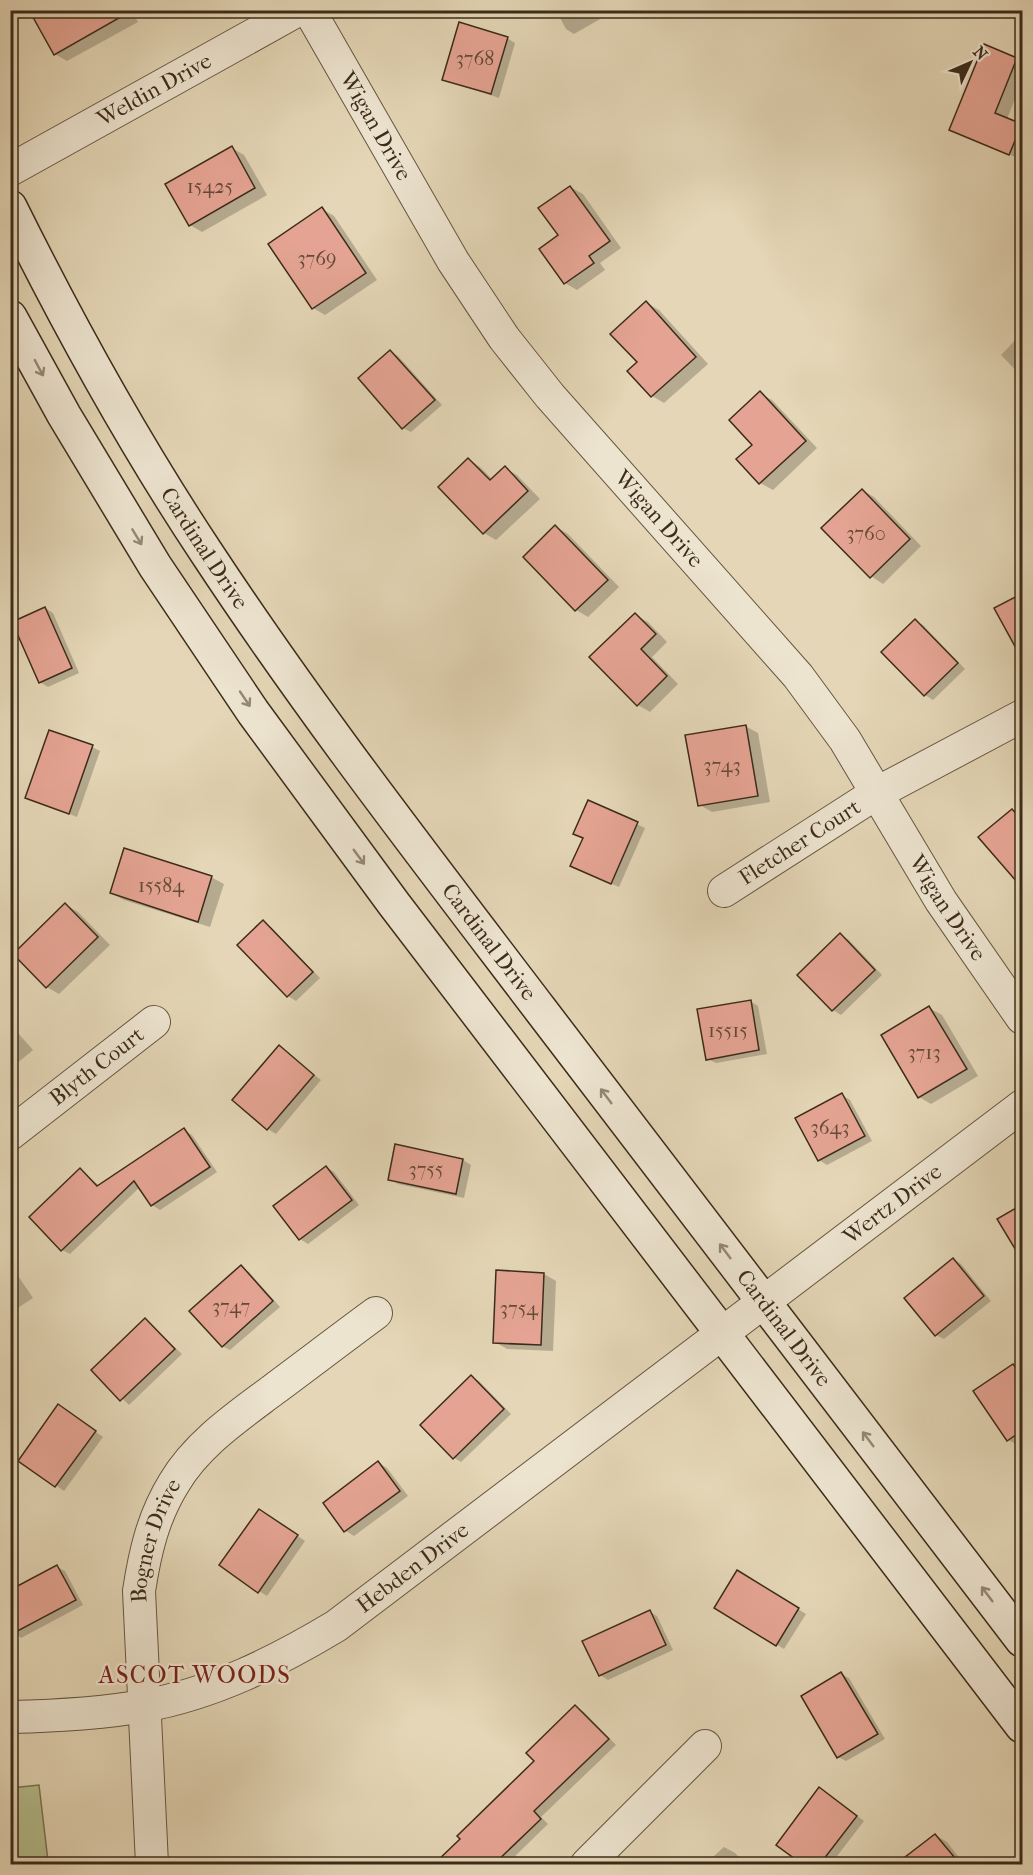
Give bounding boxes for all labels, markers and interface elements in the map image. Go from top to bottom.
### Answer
north arrow [940,33,1000,93]
text: N [969,42,992,65]
house number: 3768 [456,47,494,70]
street label: Weldin Drive [92,48,216,132]
street label: Wigan Drive [334,66,417,185]
house number: 15425 [187,175,233,198]
house number: 3769 [297,247,337,270]
one-way arrow [34,359,45,377]
street label: Wigan Drive [608,464,709,573]
street label: Cardinal Drive [155,483,254,614]
house number: 3760 [846,522,886,545]
one-way arrow [131,528,143,545]
one-way arrow [239,690,251,707]
house number: 3743 [703,754,741,777]
street label: Fletcher Court [734,794,865,891]
one-way arrow [353,848,366,864]
street label: Wigan Drive [903,849,992,966]
house number: 15584 [138,874,185,897]
street label: Cardinal Drive [436,878,542,1006]
house number: 15515 [708,1019,748,1042]
street label: Blyth Court [45,1022,149,1111]
house number: 3713 [907,1041,941,1064]
one-way arrow [600,1088,613,1104]
house number: 3643 [811,1116,849,1139]
house number: 3755 [408,1158,444,1181]
street label: Wertz Drive [837,1159,947,1250]
one-way arrow [718,1243,731,1259]
street label: Cardinal Drive [731,1265,837,1392]
house number: 3747 [212,1295,250,1318]
house number: 3754 [500,1297,539,1320]
one-way arrow [862,1431,875,1447]
street label: Bogner Drive [126,1474,187,1603]
street label: Hebden Drive [352,1517,474,1619]
one-way arrow [981,1586,994,1602]
district label: ASCOT WOODS [98,1661,291,1689]

